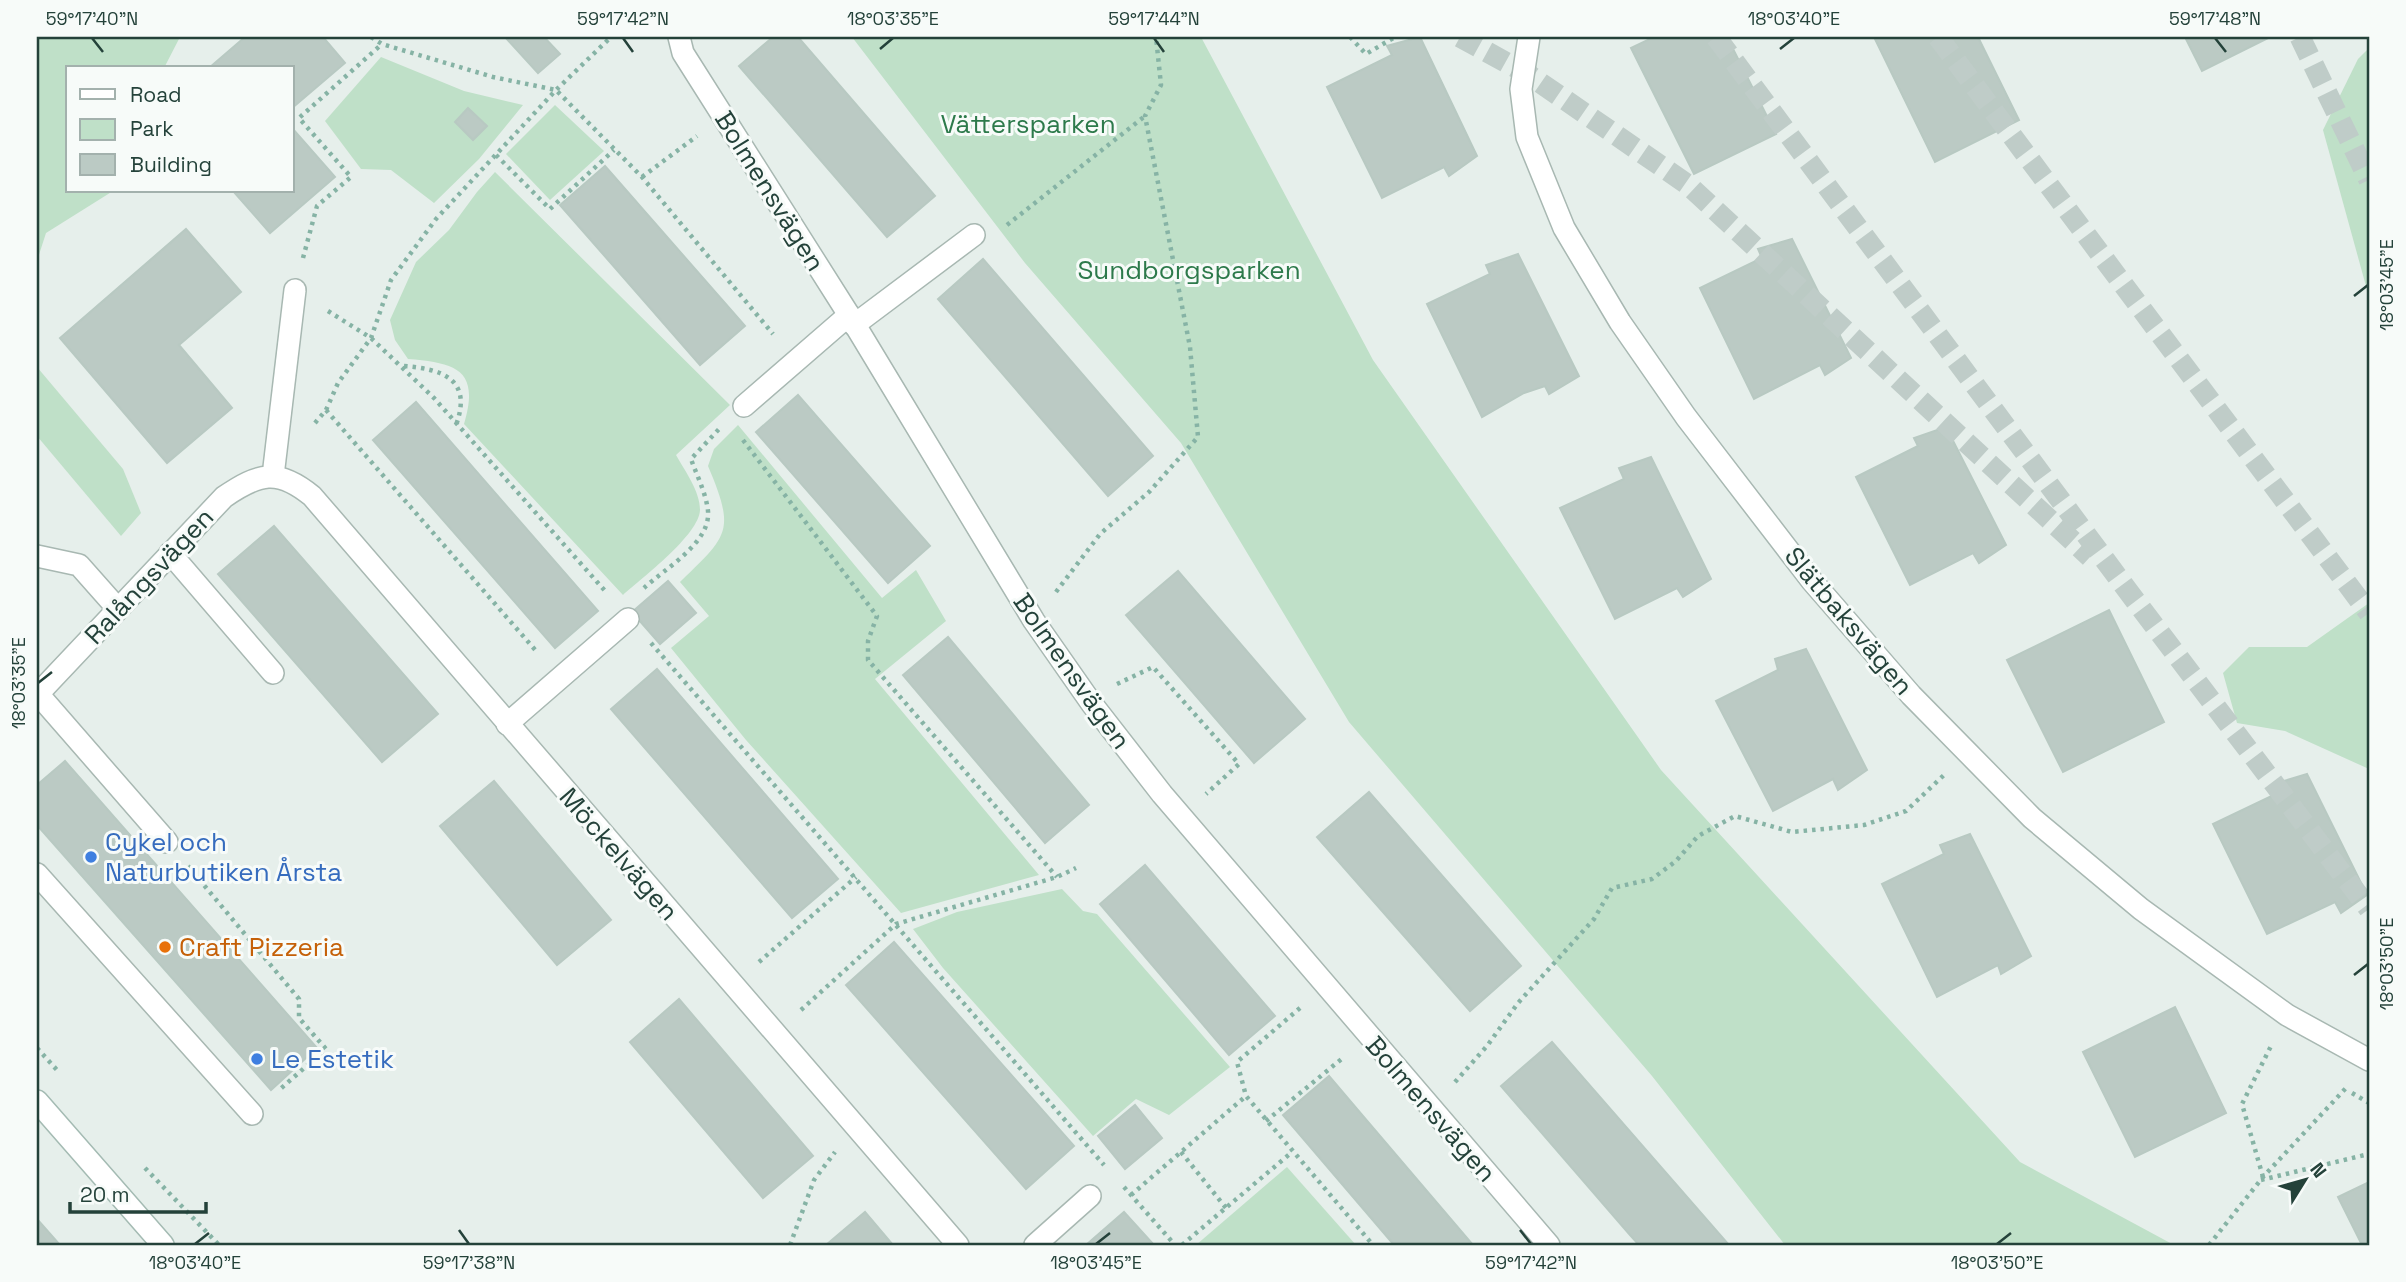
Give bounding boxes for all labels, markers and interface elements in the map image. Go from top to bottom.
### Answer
text: 59°17'40"N [46,7,138,30]
text: 59°17'42"N [577,7,669,30]
text: 18°03'35"E [847,7,939,30]
text: 59°17'44"N [1108,7,1200,30]
text: 18°03'40"E [1748,7,1840,30]
text: 59°17'48"N [2169,7,2261,30]
legend [66,66,294,192]
text: Road [130,81,182,108]
street label: Bolmensvägen [707,104,833,278]
park label: Vättersparken [940,107,1116,141]
text: Park [130,115,174,142]
text: Building [130,151,212,178]
text: 18°03'45"E [2375,239,2398,331]
park label: Sundborgsparken [1077,253,1301,287]
street label: Ralångsvägen [77,500,221,652]
street label: Slätbaksvägen [1777,540,1921,702]
street label: Bolmensvägen [1006,586,1138,756]
text: 18°03'35"E [7,637,30,729]
street label: Möckelvägen [552,780,686,928]
place label: Cykel och Naturbutiken Årsta [105,825,342,889]
marker: Cykel och Naturbutiken Årsta [83,849,99,865]
text: 18°03'50"E [2375,918,2398,1010]
place label: Craft Pizzeria [179,930,344,964]
marker: Craft Pizzeria [157,939,173,955]
street label: Bolmensvägen [1358,1029,1504,1189]
place label: Le Estetik [271,1042,394,1076]
marker: Le Estetik [249,1051,265,1067]
north arrow [2270,1146,2340,1216]
text: N [2304,1157,2332,1183]
scale bar [70,1170,206,1214]
text: 20 m [80,1181,130,1208]
text: 18°03'40"E [149,1251,241,1274]
text: 59°17'38"N [423,1251,515,1274]
text: 18°03'45"E [1050,1251,1142,1274]
text: 59°17'42"N [1485,1251,1577,1274]
text: 18°03'50"E [1951,1251,2043,1274]

